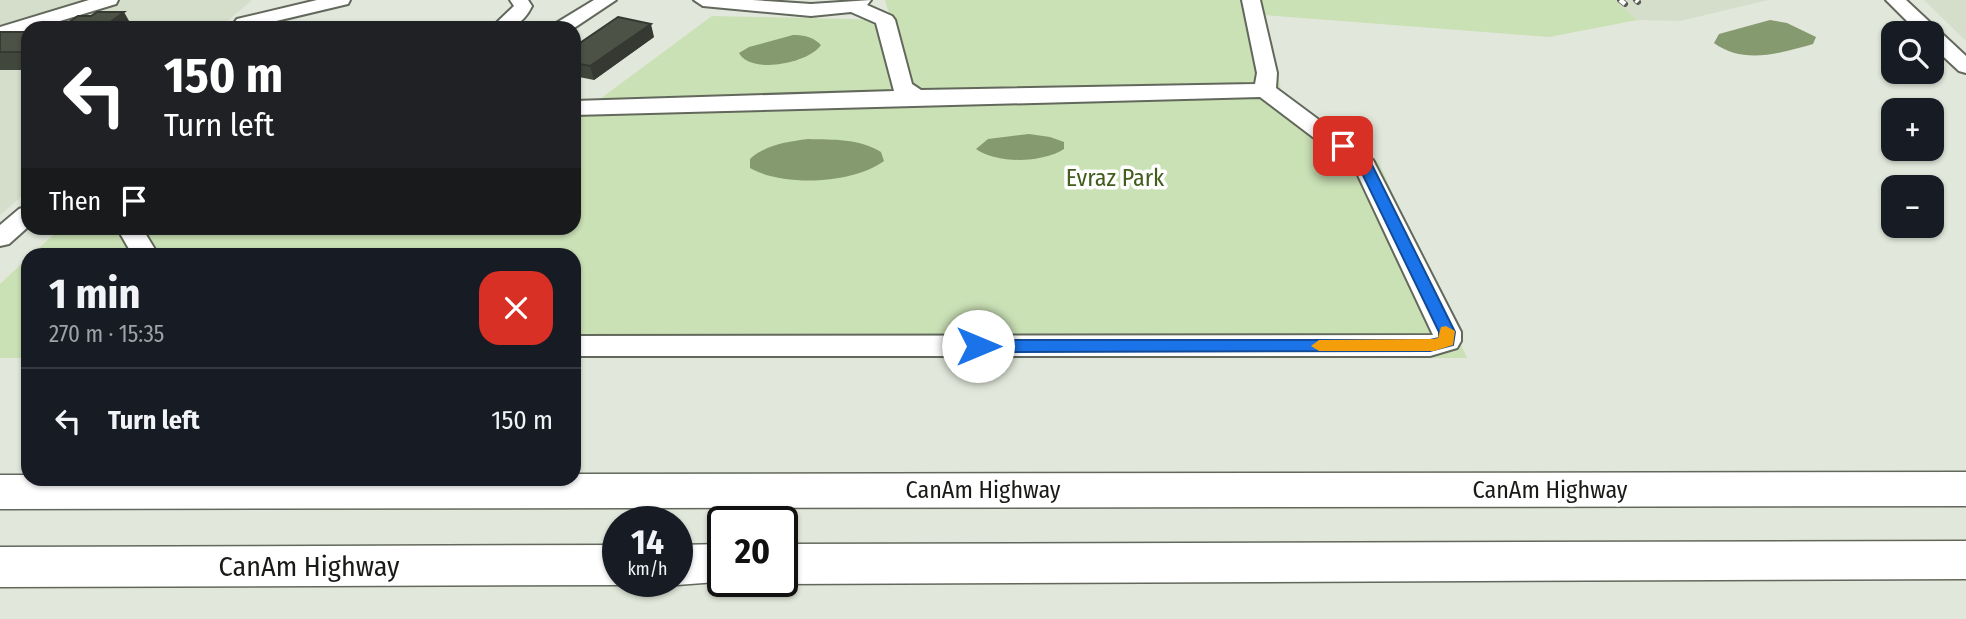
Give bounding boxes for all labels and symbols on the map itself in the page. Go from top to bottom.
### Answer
pin [1313,116,1373,176]
park label: Evraz Park [1066,164,1165,192]
position arrow [941,309,1015,383]
street label: CanAm Highway [905,476,1061,504]
street label: CanAm Highway [1472,476,1628,504]
speed limit sign: 20 [707,506,798,597]
street label: CanAm Highway [219,550,400,583]

